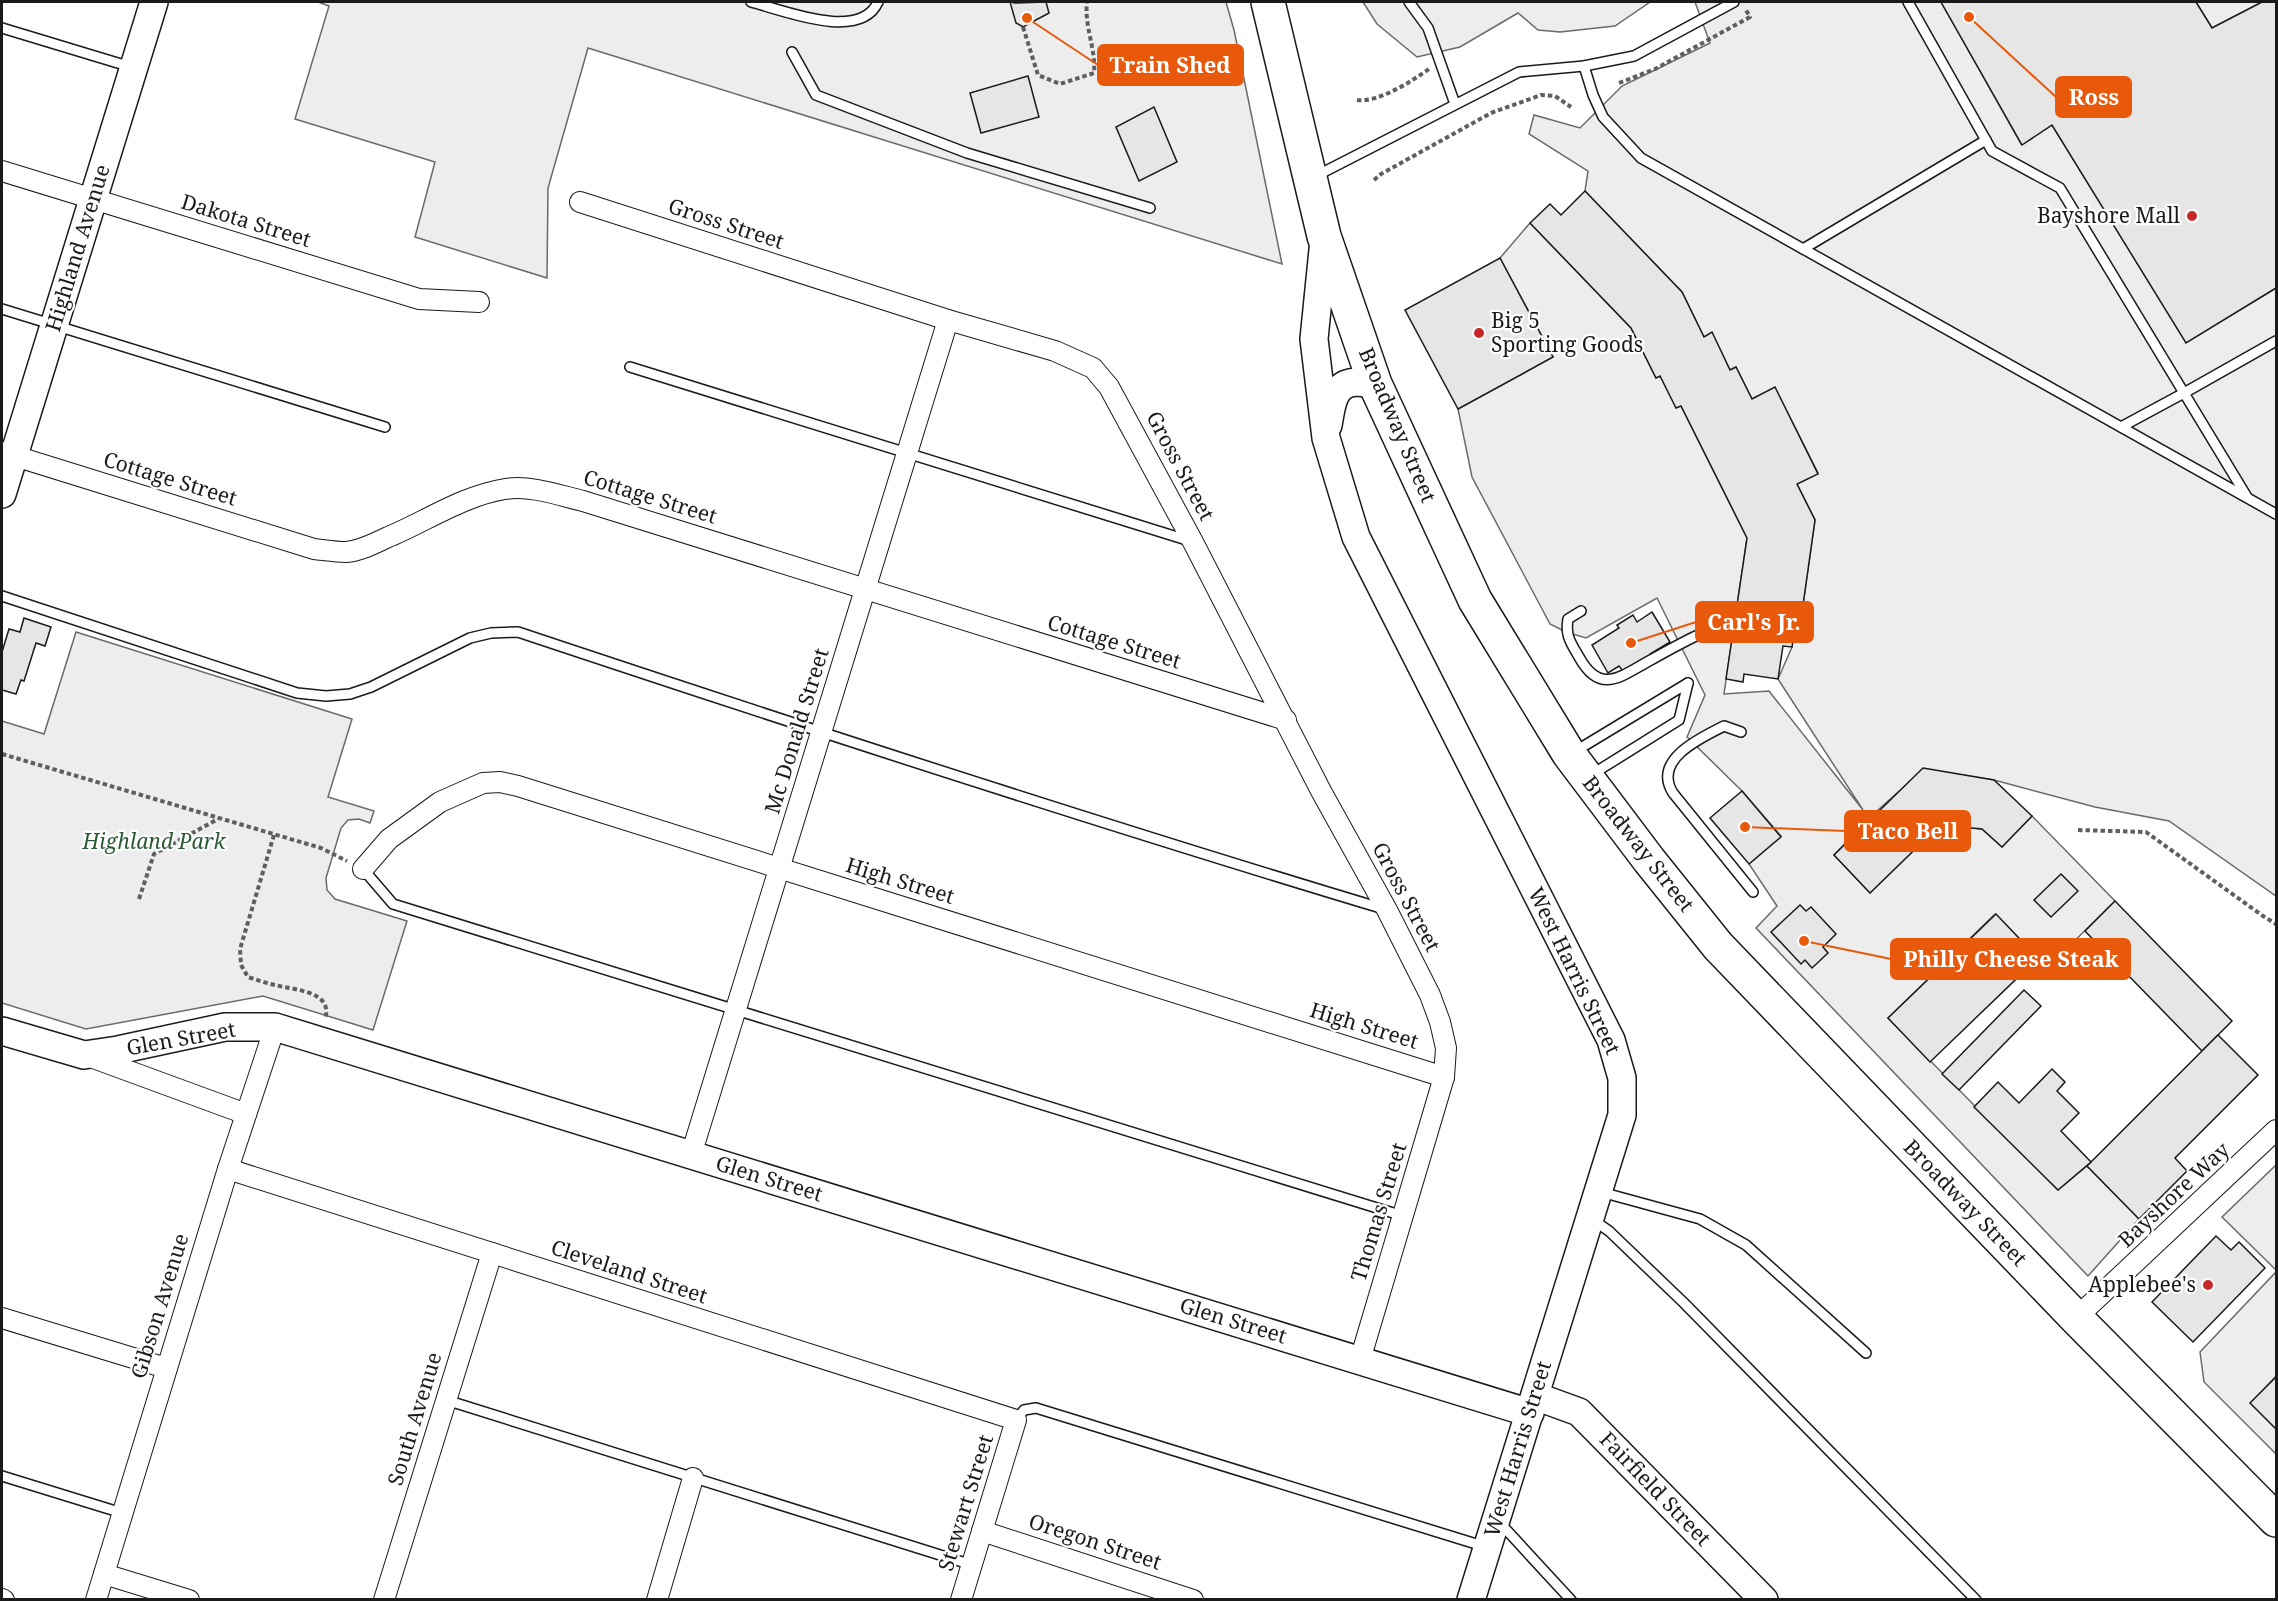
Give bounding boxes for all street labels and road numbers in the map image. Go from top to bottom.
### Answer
street label: Highland Avenue [38,161,116,335]
street label: Dakota Street [178,187,315,253]
street label: Gross Street [665,191,788,255]
street label: Broadway Street [1353,343,1443,506]
street label: Gross Street [1140,406,1221,525]
street label: Cottage Street [100,444,240,512]
street label: Cottage Street [580,462,720,530]
street label: Cottage Street [1044,607,1184,675]
street label: Mc Donald Street [758,645,835,817]
street label: Broadway Street [1577,769,1701,917]
street label: Gross Street [1366,837,1447,956]
street label: High Street [843,850,958,910]
street label: West Harris Street [1522,882,1628,1059]
street label: High Street [1307,995,1422,1055]
street label: Glen Street [124,1015,238,1061]
street label: Broadway Street [1898,1133,2033,1272]
street label: Bayshore Way [2112,1135,2235,1253]
street label: Thomas Street [1344,1139,1412,1284]
street label: Glen Street [712,1149,826,1208]
street label: Gibson Avenue [124,1230,194,1382]
street label: Cleveland Street [548,1233,711,1310]
street label: Glen Street [1176,1291,1290,1350]
street label: South Avenue [380,1349,448,1489]
street label: West Harris Street [1477,1357,1557,1540]
street label: Fairfield Street [1594,1425,1717,1551]
street label: Stewart Street [931,1431,999,1574]
street label: Oregon Street [1026,1506,1165,1576]

